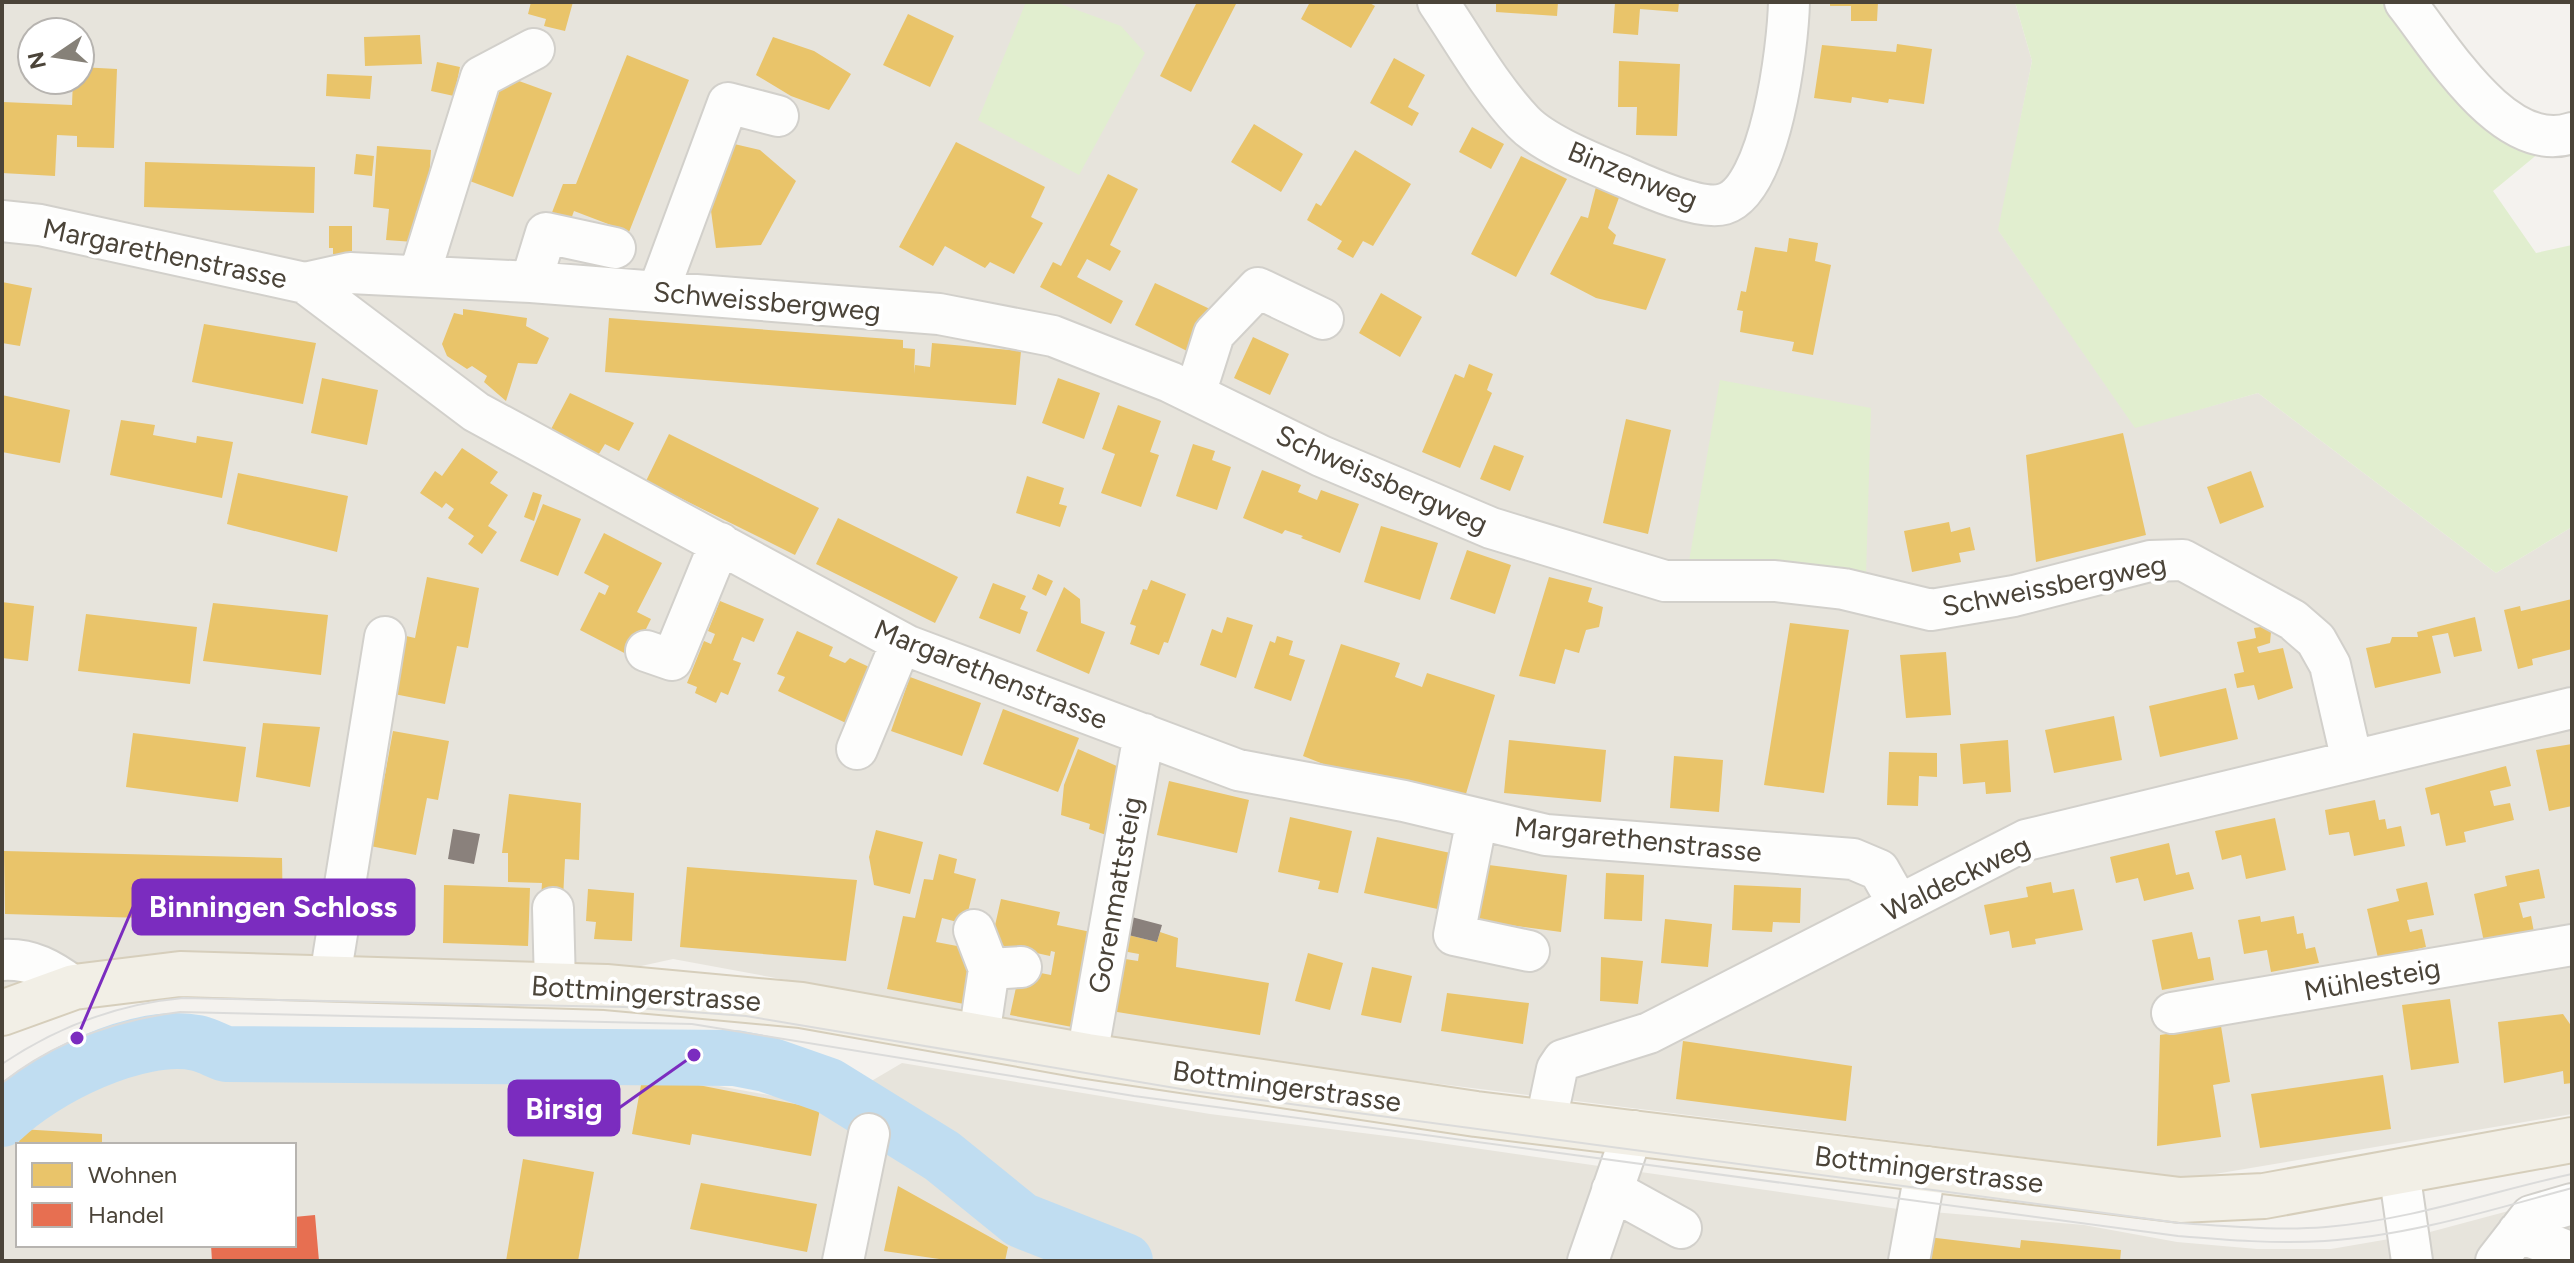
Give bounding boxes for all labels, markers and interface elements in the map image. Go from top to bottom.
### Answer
north arrow [16,16,96,96]
text: N [22,49,52,72]
street label: Binzenweg [1563,134,1703,216]
street label: Margarethenstrasse [40,211,290,295]
street label: Schweissbergweg [652,274,882,328]
street label: Schweissbergweg [1271,417,1493,541]
street label: Schweissbergweg [1939,547,2169,623]
street label: Margarethenstrasse [869,612,1113,736]
street label: Gorenmattsteig [1081,794,1149,996]
street label: Margarethenstrasse [1513,809,1763,869]
street label: Waldeckweg [1877,828,2035,928]
callout: Binningen Schloss [133,880,414,934]
text: Binningen Schloss [149,888,397,925]
street label: Mühlesteig [2301,950,2443,1008]
street label: Bottmingerstrasse [530,968,762,1018]
street label: Bottmingerstrasse [1171,1053,1403,1119]
callout: Birsig [509,1081,619,1135]
text: Birsig [525,1090,603,1127]
street label: Bottmingerstrasse [1813,1138,2045,1200]
legend [16,1143,296,1247]
text: Wohnen [88,1160,177,1189]
text: Handel [88,1200,164,1229]

